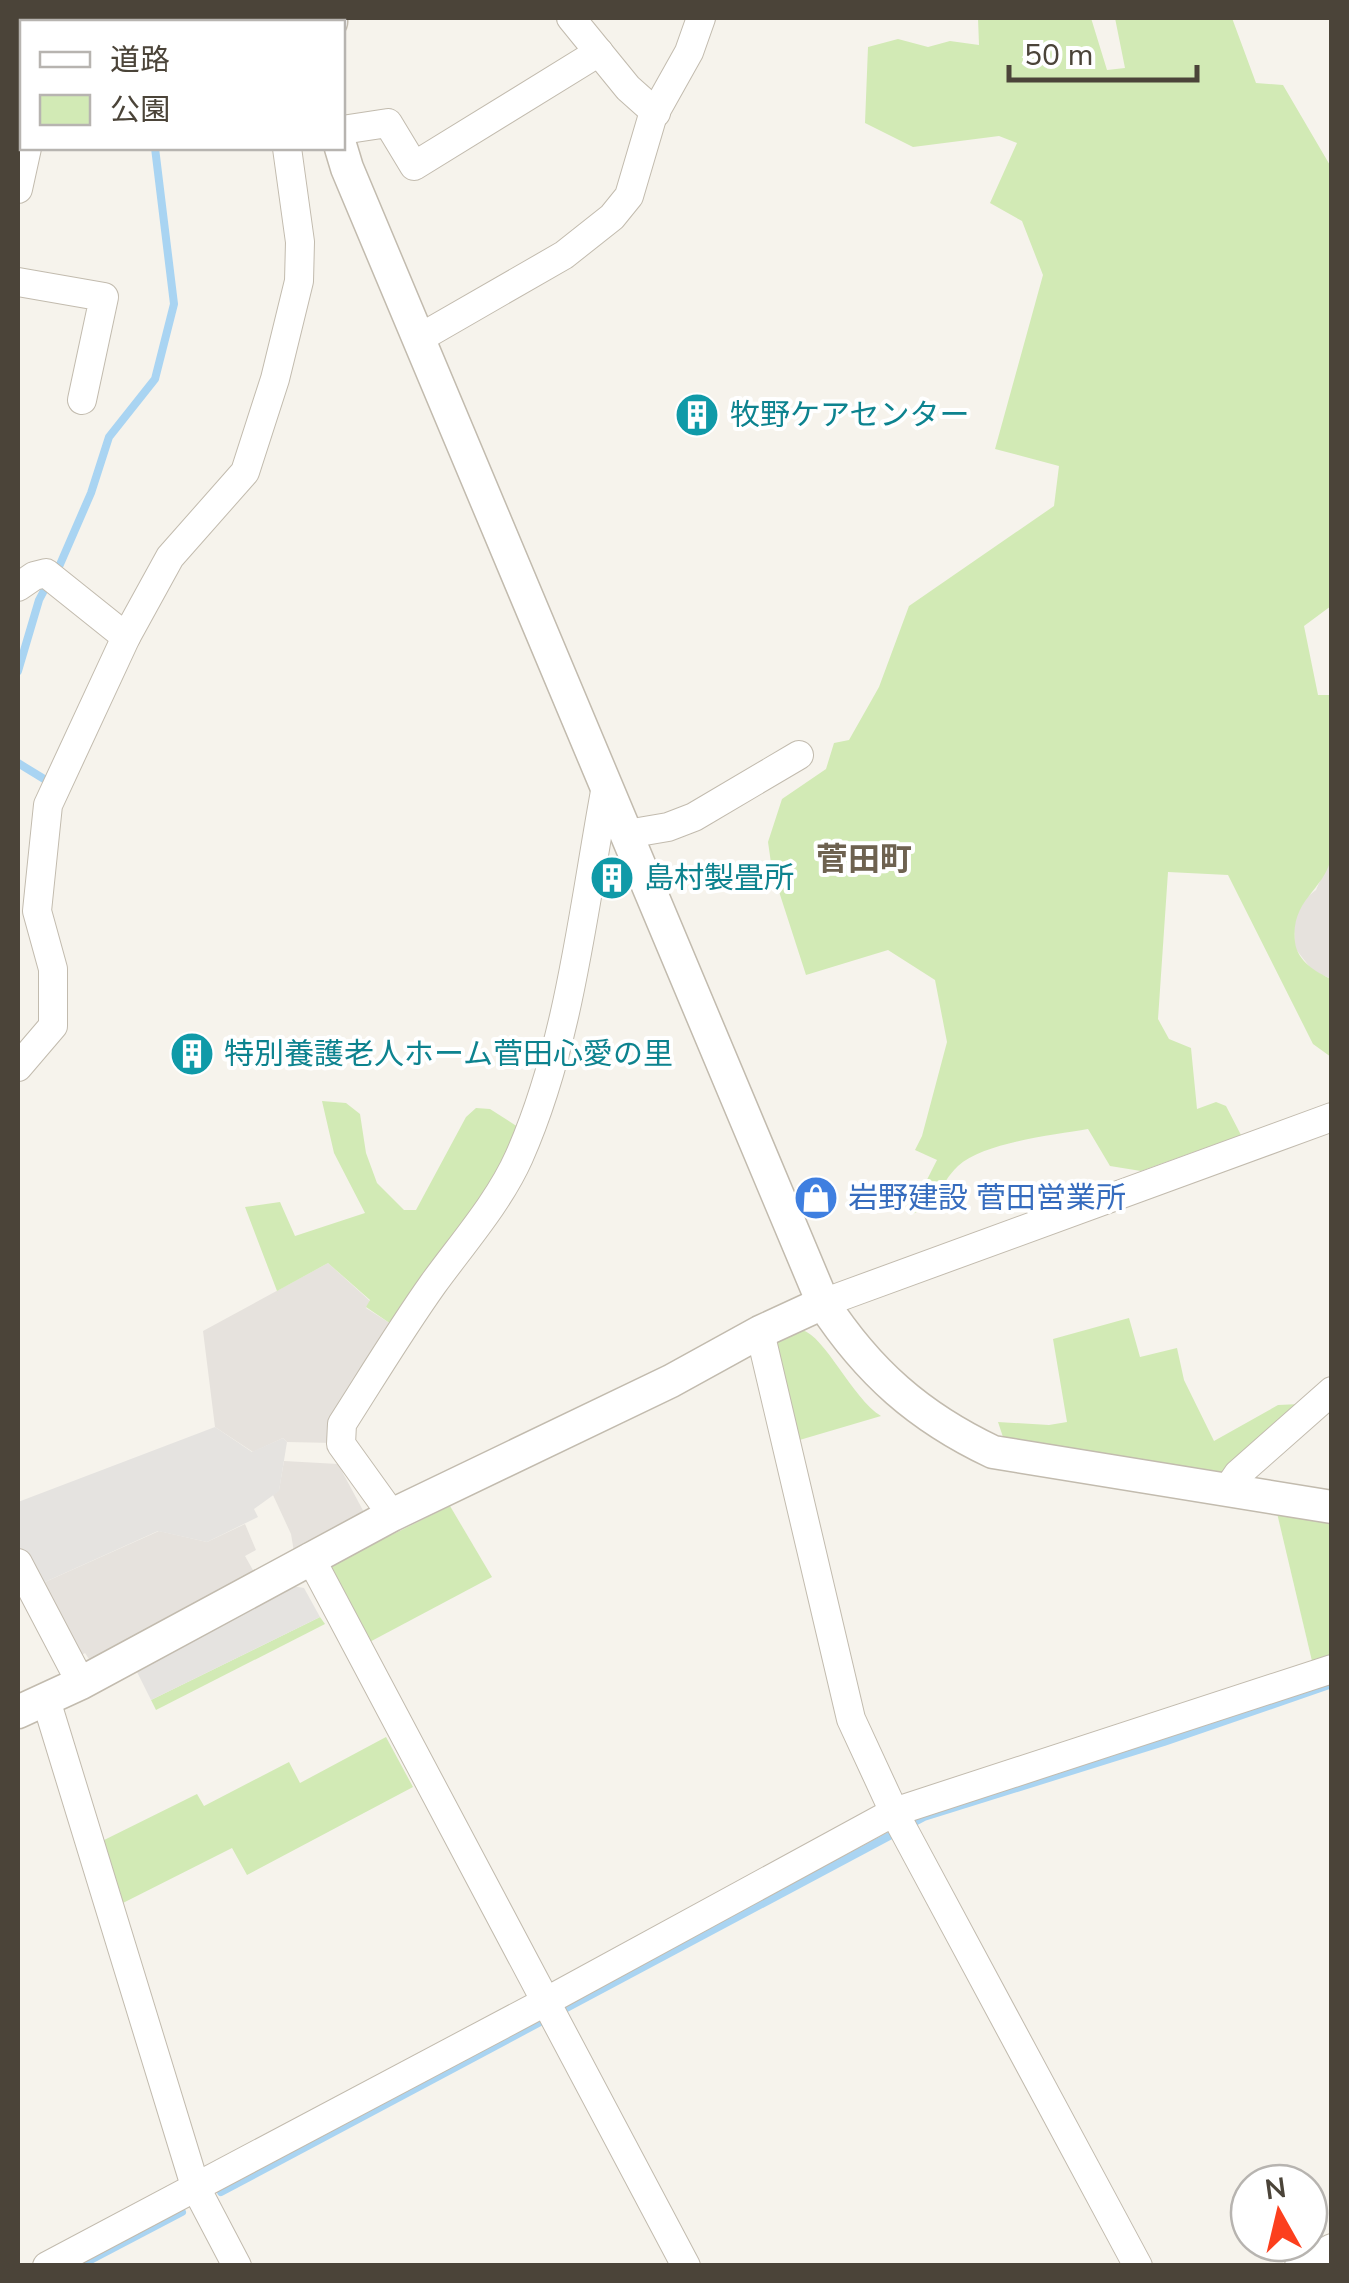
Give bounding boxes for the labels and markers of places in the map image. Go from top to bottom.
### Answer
building icon: 牧野ケアセンター [674,392,720,438]
place label: 牧野ケアセンター [730,395,969,436]
building icon: 島村製畳所 [589,855,635,901]
place label: 島村製畳所 [644,858,794,899]
building icon: 特別養護老人ホーム菅田心愛の里 [169,1031,215,1077]
place label: 特別養護老人ホーム菅田心愛の里 [224,1034,673,1075]
shop icon: 岩野建設 菅田営業所 [793,1175,839,1221]
place label: 岩野建設 菅田営業所 [848,1178,1126,1219]

